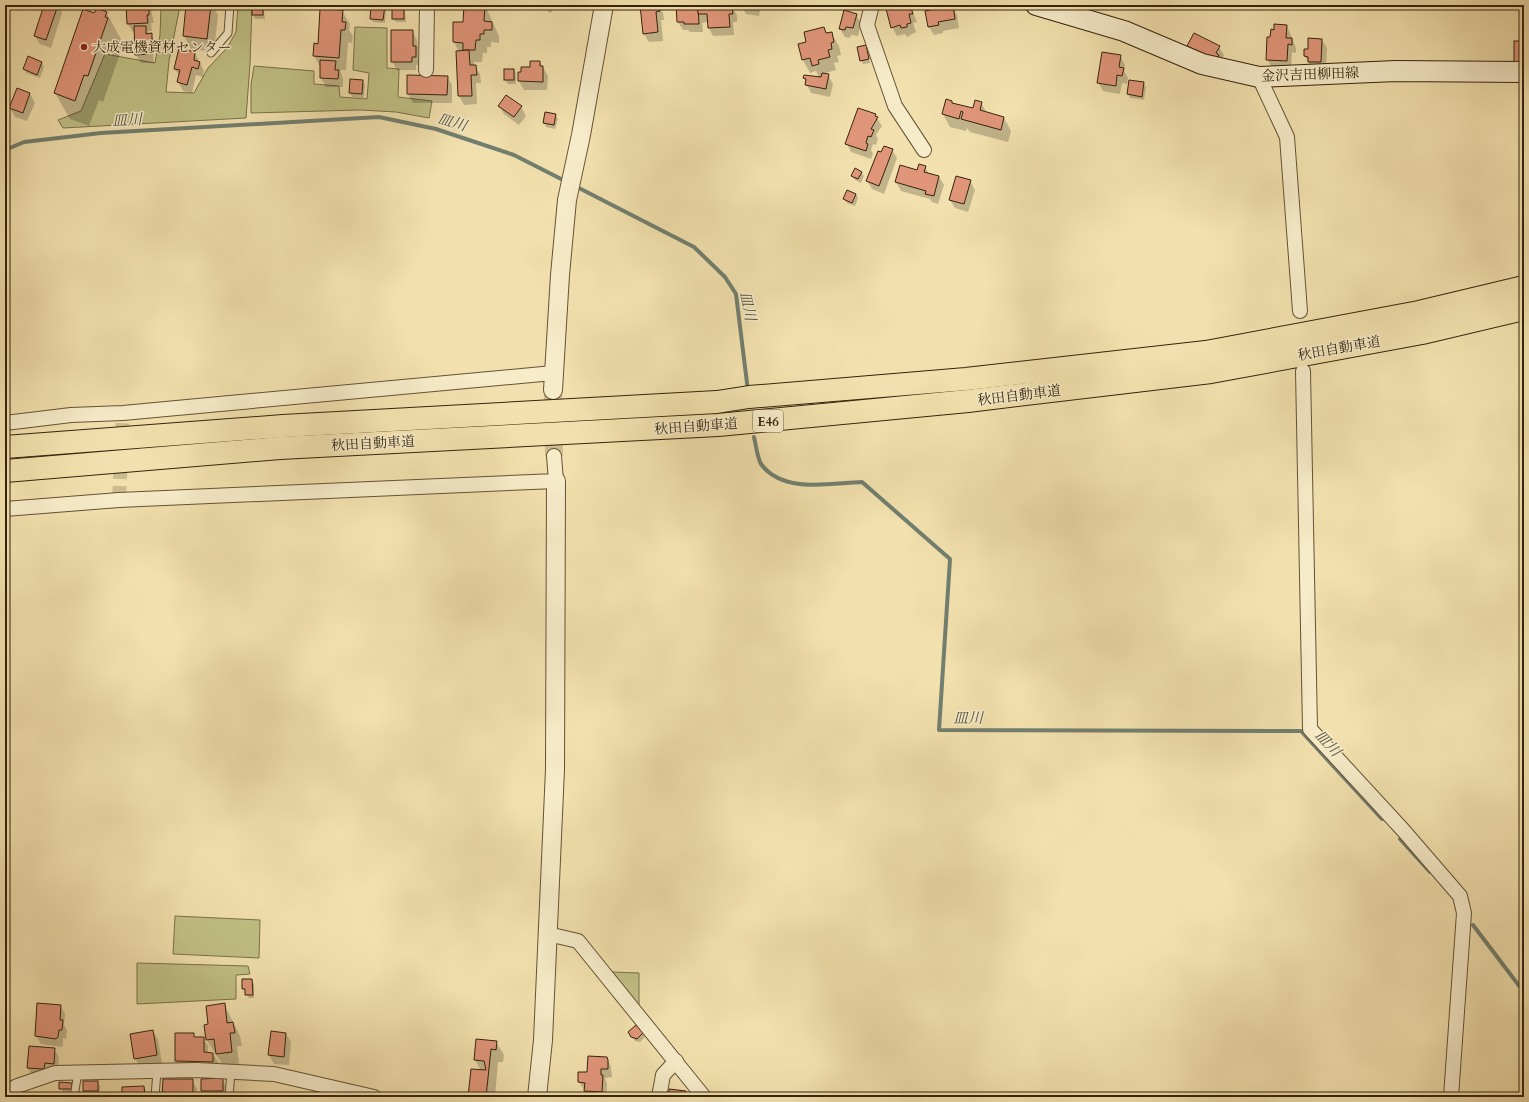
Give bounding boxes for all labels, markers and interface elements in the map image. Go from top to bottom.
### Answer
place label: 大成電機資材センター [92,38,231,57]
marker: 大成電機資材センター [79,42,89,52]
street label: 金沢吉田柳田線 [1261,63,1359,86]
water label: 皿川 [435,108,471,137]
water label: 皿川 [111,109,144,131]
water label: 皿川 [735,289,761,325]
street label: 秋田自動車道 [1296,332,1382,365]
street label: 秋田自動車道 [976,381,1062,410]
road number: E46 [753,410,783,432]
street label: 秋田自動車道 [653,414,739,439]
street label: 秋田自動車道 [331,432,415,455]
water label: 皿川 [953,708,985,728]
water label: 皿川 [1310,725,1347,762]

